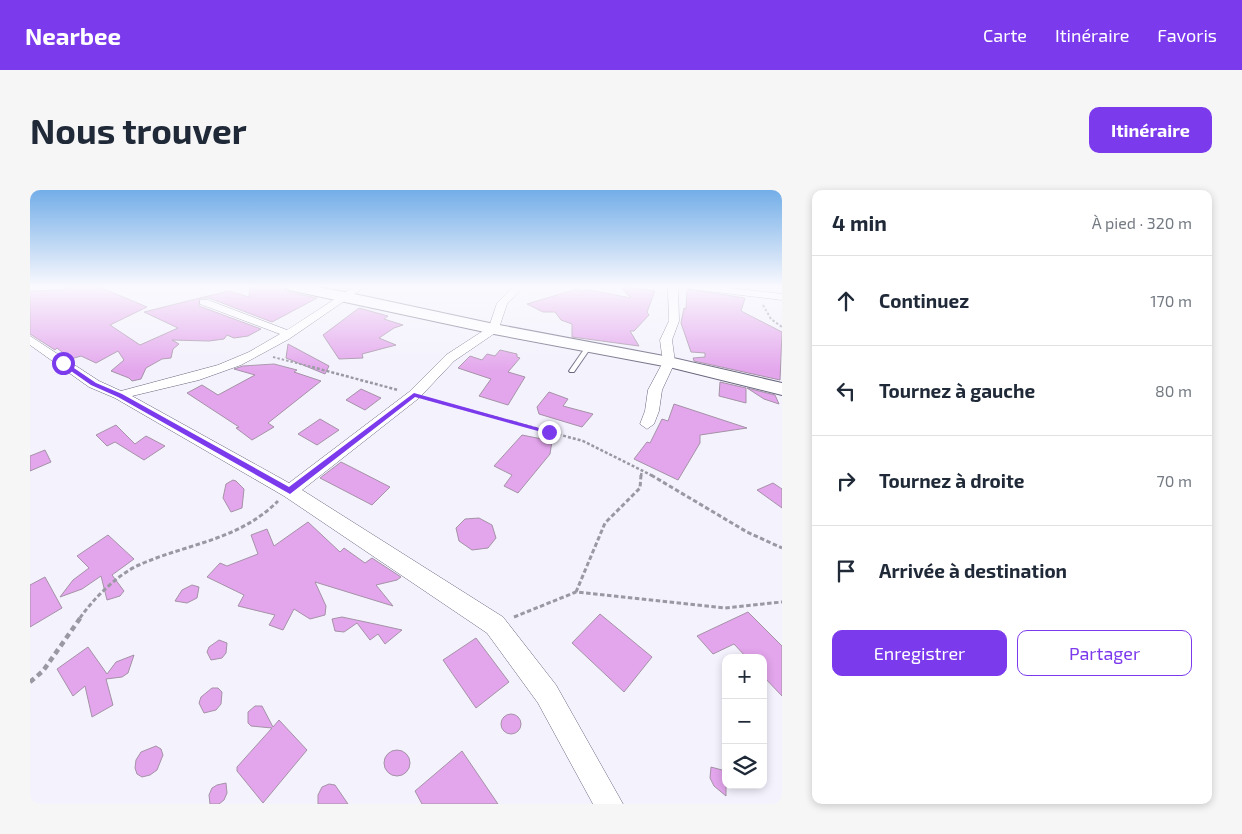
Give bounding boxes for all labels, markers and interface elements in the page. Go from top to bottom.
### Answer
text: Nearbee [25,21,121,50]
text: Carte [983,24,1027,46]
text: Itinéraire [1055,24,1129,46]
text: Favoris [1157,24,1217,46]
button: Itinéraire [1089,107,1212,153]
text: Nous trouver [30,109,247,151]
text: 4 min [832,210,887,235]
text: À pied · 320 m [1092,213,1192,232]
icon: ahead [832,287,860,315]
text: Continuez [879,289,969,312]
text: 170 m [1150,291,1192,310]
route start [52,352,75,375]
icon: left [832,377,860,405]
text: Tournez à gauche [879,379,1035,402]
text: 80 m [1155,381,1192,400]
route end [538,421,561,444]
icon: right [832,467,860,495]
text: Tournez à droite [879,469,1025,492]
text: 70 m [1157,471,1192,490]
icon: arrive [832,557,860,585]
text: Arrivée à destination [879,559,1067,582]
button: Enregistrer [832,630,1007,676]
button: Partager [1017,630,1192,676]
map controls [722,654,767,789]
button: + [722,654,767,699]
button: − [722,699,767,744]
button: layers [722,744,767,789]

